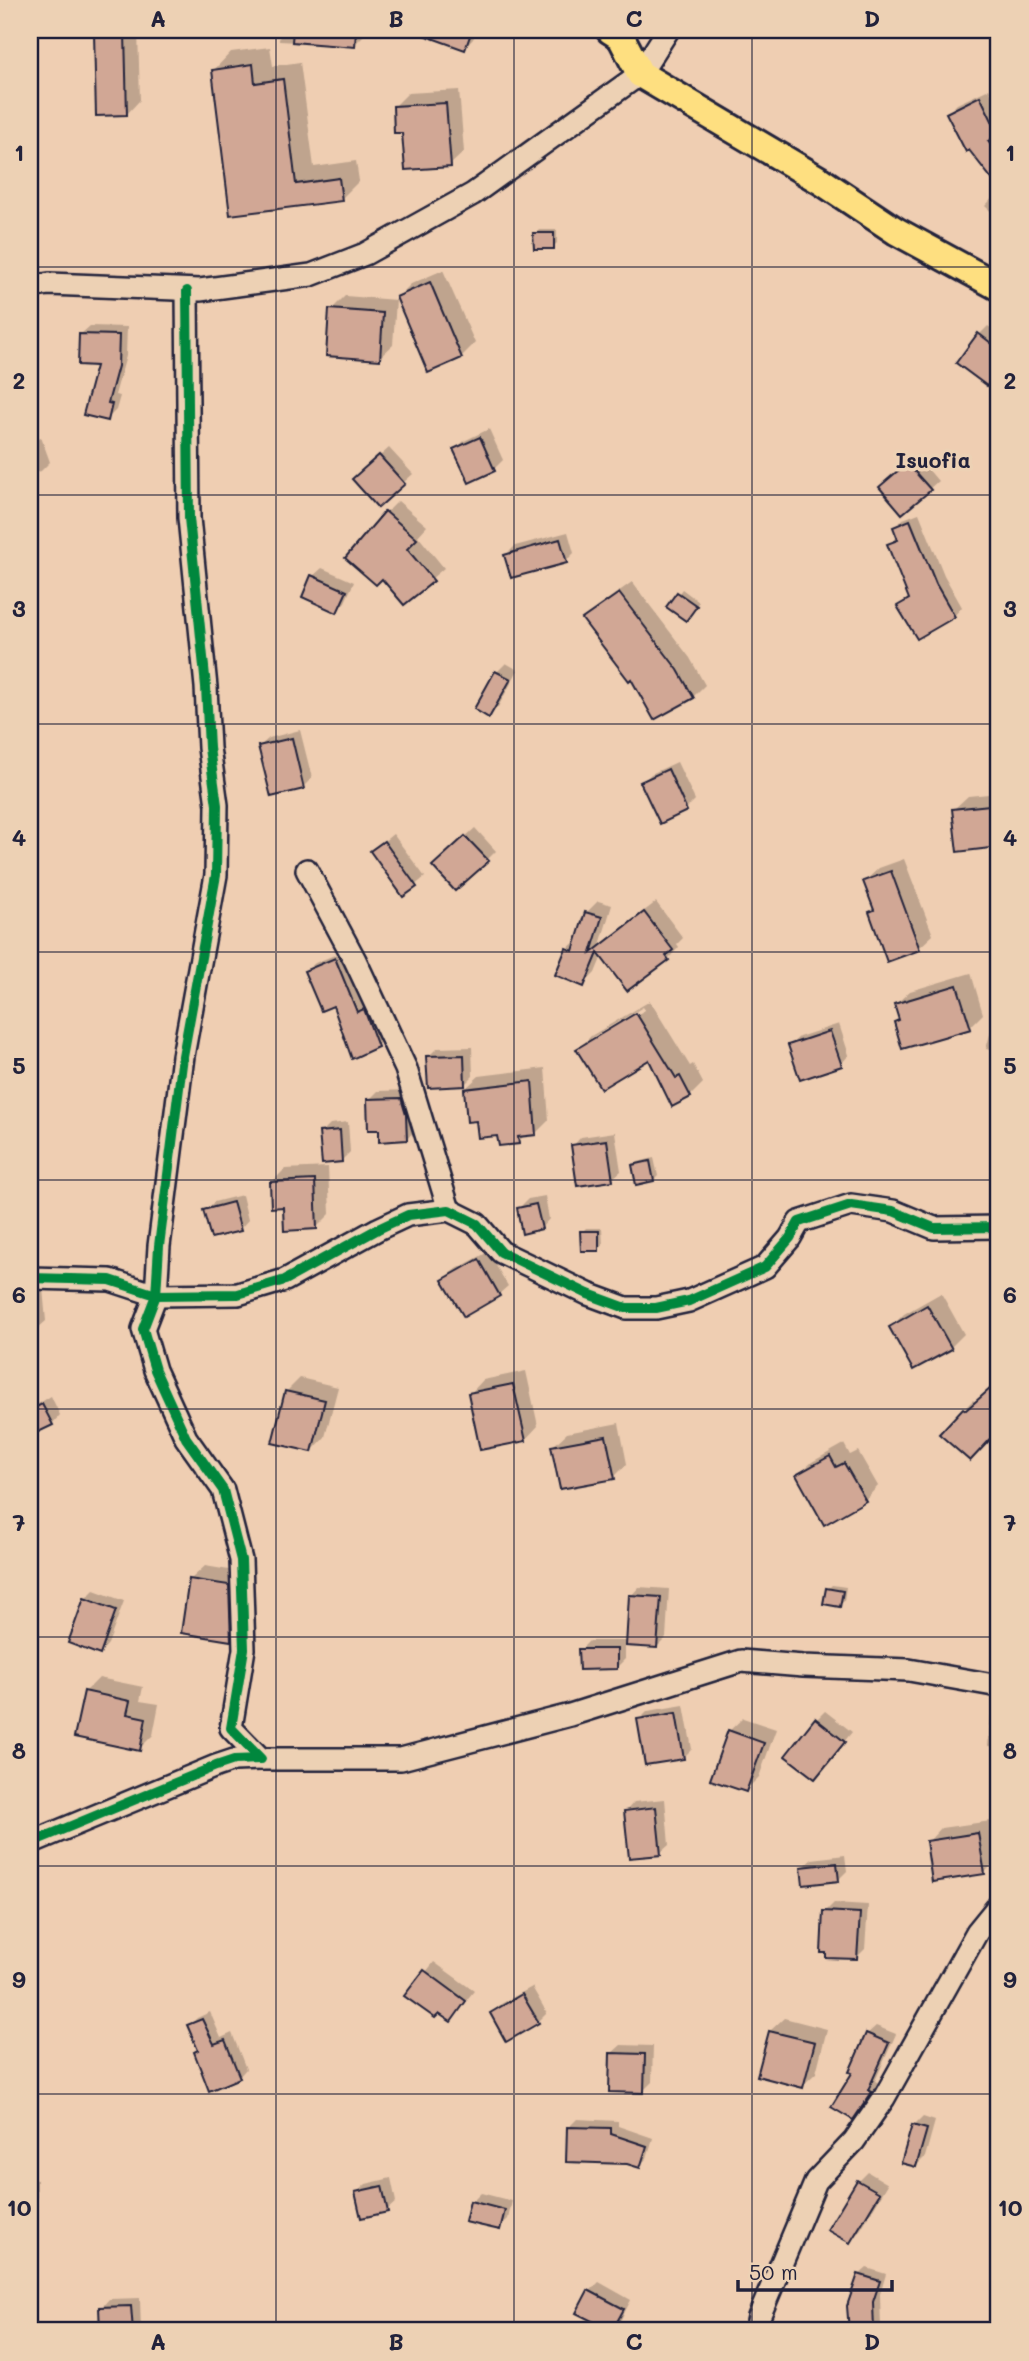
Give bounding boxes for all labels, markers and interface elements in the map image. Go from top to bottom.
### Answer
text: A [150,3,166,33]
text: B [388,3,404,33]
text: C [625,3,643,33]
text: D [864,3,880,33]
text: 1 [14,137,24,167]
text: 1 [1005,137,1015,167]
text: 2 [13,365,25,395]
text: 2 [1004,365,1016,395]
district label: Isuofia [895,446,971,473]
text: 3 [12,593,26,623]
text: 3 [1003,593,1017,623]
text: 4 [12,822,26,852]
text: 4 [1003,822,1017,852]
text: 5 [12,1050,26,1080]
text: 5 [1003,1050,1017,1080]
text: 6 [12,1279,26,1309]
text: 6 [1003,1279,1017,1309]
text: 7 [13,1507,26,1537]
text: 7 [1004,1507,1017,1537]
text: 8 [12,1735,26,1765]
text: 8 [1003,1735,1017,1765]
text: 9 [12,1964,26,1994]
text: 9 [1003,1964,1017,1994]
text: 10 [7,2192,32,2222]
text: 10 [998,2192,1023,2222]
scale bar [738,2249,892,2293]
text: 50 m [749,2258,798,2285]
text: A [150,2326,166,2356]
text: B [388,2326,404,2356]
text: C [625,2326,643,2356]
text: D [864,2326,880,2356]

